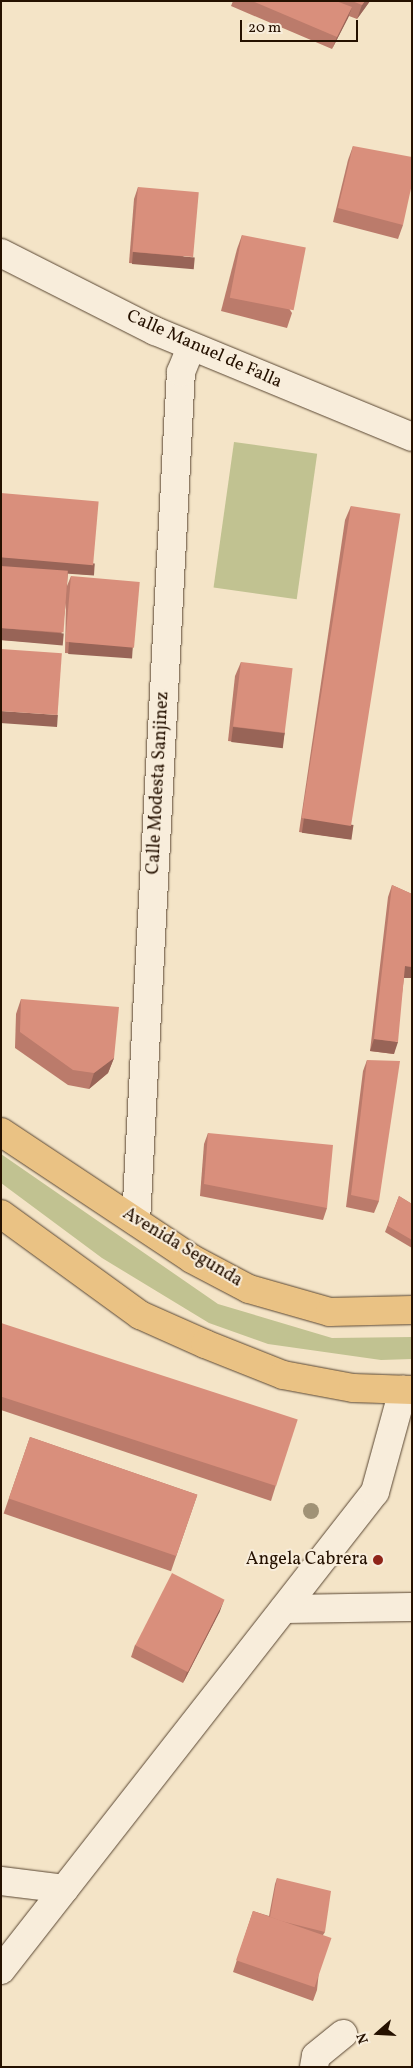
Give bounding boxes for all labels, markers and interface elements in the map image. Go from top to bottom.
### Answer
scale bar [243,10,360,42]
text: 20 m [248,18,281,39]
street label: Calle Manuel de Falla [123,306,285,394]
street label: Calle Modesta Sanjinez [143,691,175,875]
street label: Avenida Segunda [118,1204,246,1292]
place label: Angela Cabrera [246,1549,368,1571]
marker: Angela Cabrera [372,1554,384,1566]
north arrow [353,2008,403,2058]
text: N [353,2030,374,2046]

